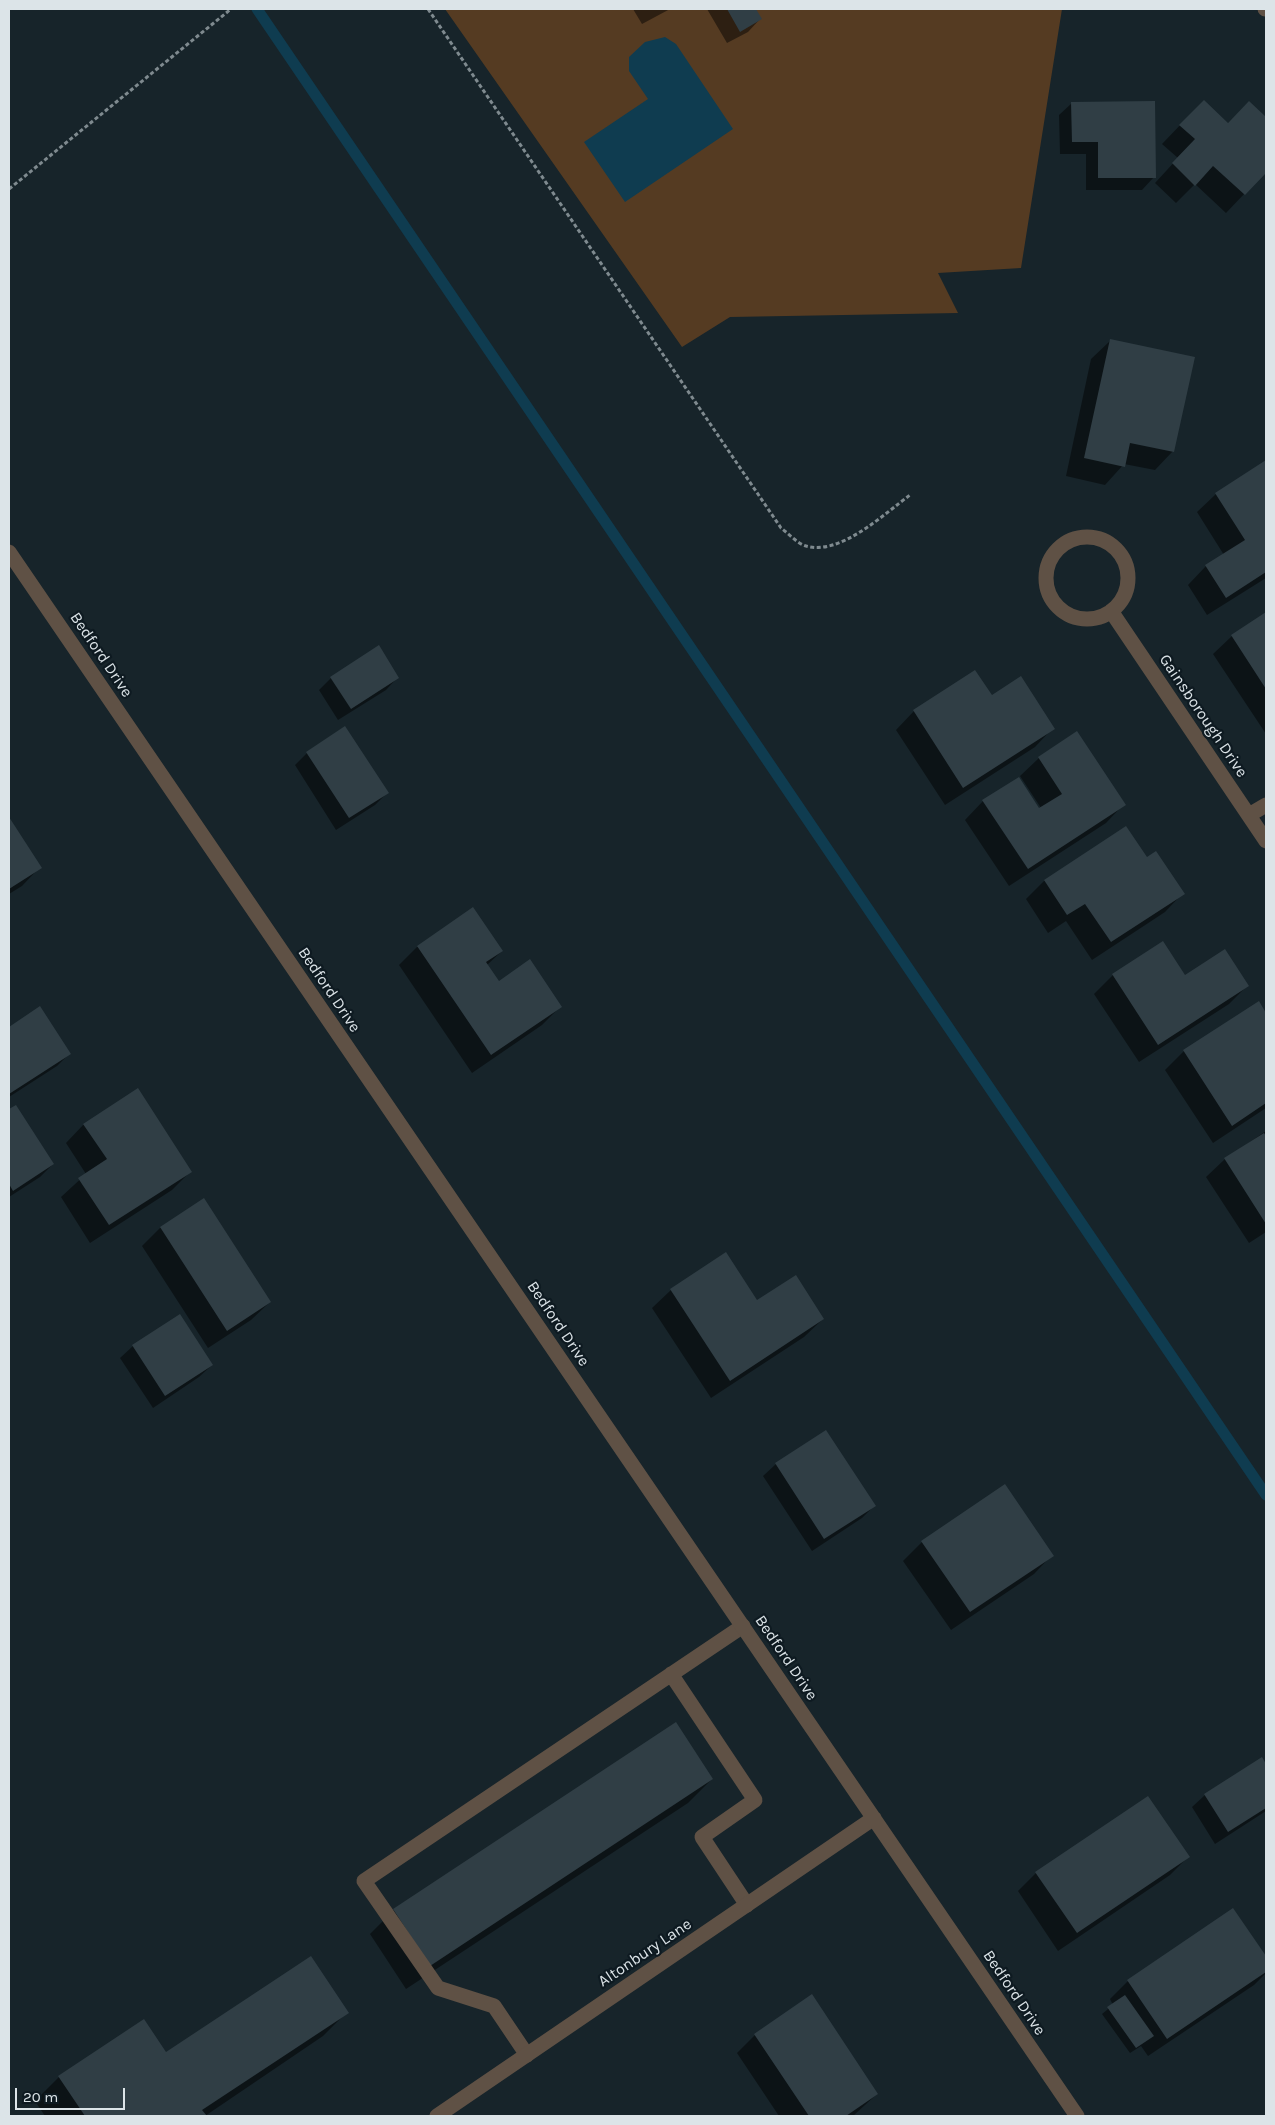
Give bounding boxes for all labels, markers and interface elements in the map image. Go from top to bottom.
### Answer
street label: Bedford Drive [66,609,136,701]
street label: Gainsborough Drive [1155,651,1251,781]
street label: Bedford Drive [294,944,364,1036]
street label: Bedford Drive [523,1278,593,1370]
street label: Bedford Drive [751,1612,821,1704]
street label: Altonbury Lane [595,1915,695,1991]
street label: Bedford Drive [979,1947,1049,2039]
scale bar [18,2078,128,2110]
text: 20 m [23,2088,58,2106]

